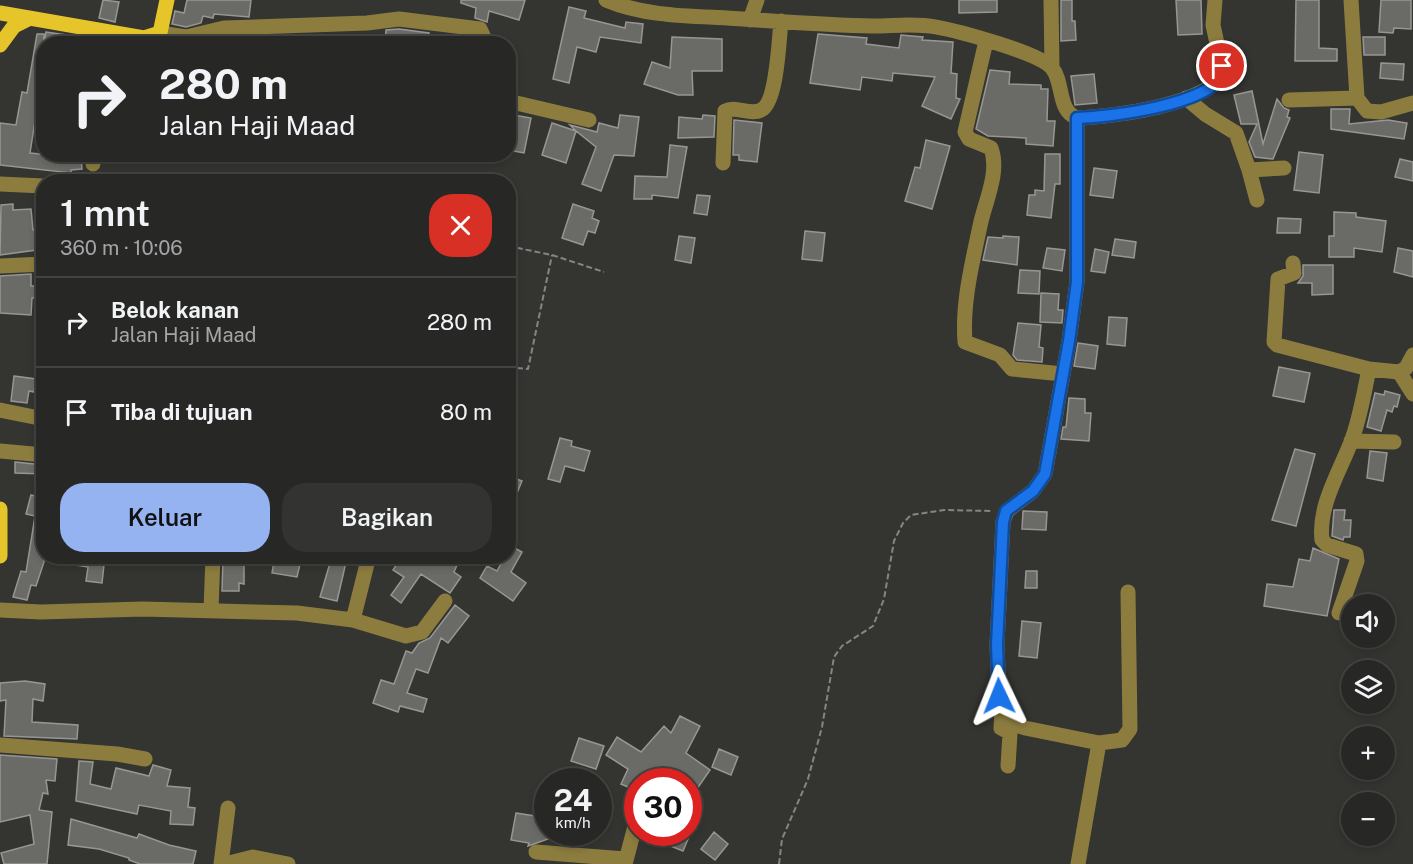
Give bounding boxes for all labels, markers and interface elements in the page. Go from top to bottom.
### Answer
pin [1196,40,1247,91]
icon: arrive [1205,49,1238,82]
text: 280 m [159,59,288,108]
icon: right [60,60,138,138]
text: Jalan Haji Maad [159,109,355,141]
text: 1 mnt [60,192,150,234]
button: close [429,194,492,257]
text: 360 m · 10:06 [60,236,183,260]
text: Belok kanan [111,297,239,323]
icon: right [60,306,93,339]
text: 280 m [427,309,492,335]
text: Jalan Haji Maad [111,323,256,347]
icon: arrive [60,396,93,429]
text: Tiba di tujuan [111,399,252,425]
text: 80 m [440,399,492,425]
button: Keluar [60,483,270,552]
button: Bagikan [282,483,492,552]
map controls [1341,594,1395,846]
button: sound [1341,594,1395,648]
button: layers [1341,660,1395,714]
position arrow [967,664,1031,728]
button: + [1341,726,1395,780]
speed limit sign: 30 [624,768,702,846]
text: 24 [554,782,592,818]
button: − [1341,792,1395,846]
text: km/h [555,814,591,831]

